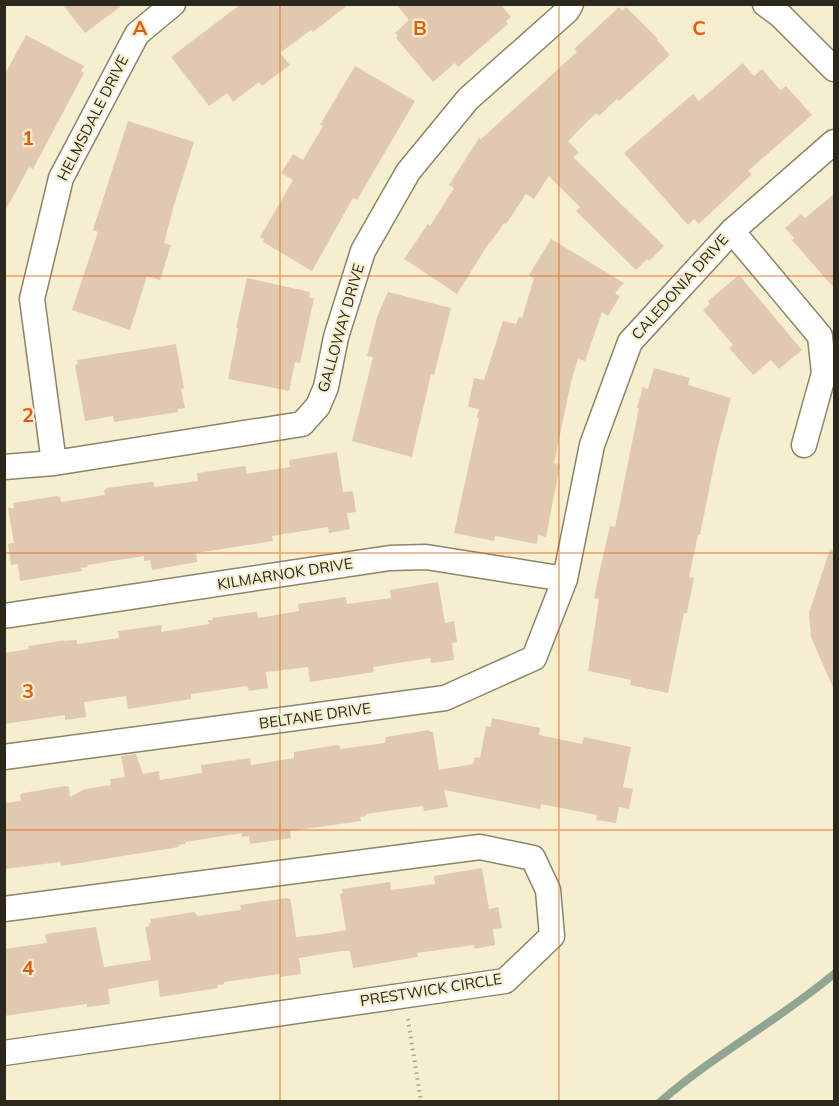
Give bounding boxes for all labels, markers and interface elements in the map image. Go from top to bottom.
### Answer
text: A [133,15,148,40]
text: B [413,15,427,40]
text: C [692,15,706,40]
street label: HELMSDALE DRIVE [53,52,133,184]
text: 1 [22,125,34,150]
street label: CALEDONIA DRIVE [627,230,732,343]
street label: GALLOWAY DRIVE [313,261,368,394]
text: 2 [22,402,34,427]
street label: KILMARNOK DRIVE [216,553,354,594]
text: 3 [22,678,34,703]
street label: BELTANE DRIVE [258,698,372,733]
text: 4 [22,955,34,980]
street label: PRESTWICK CIRCLE [359,969,503,1010]

